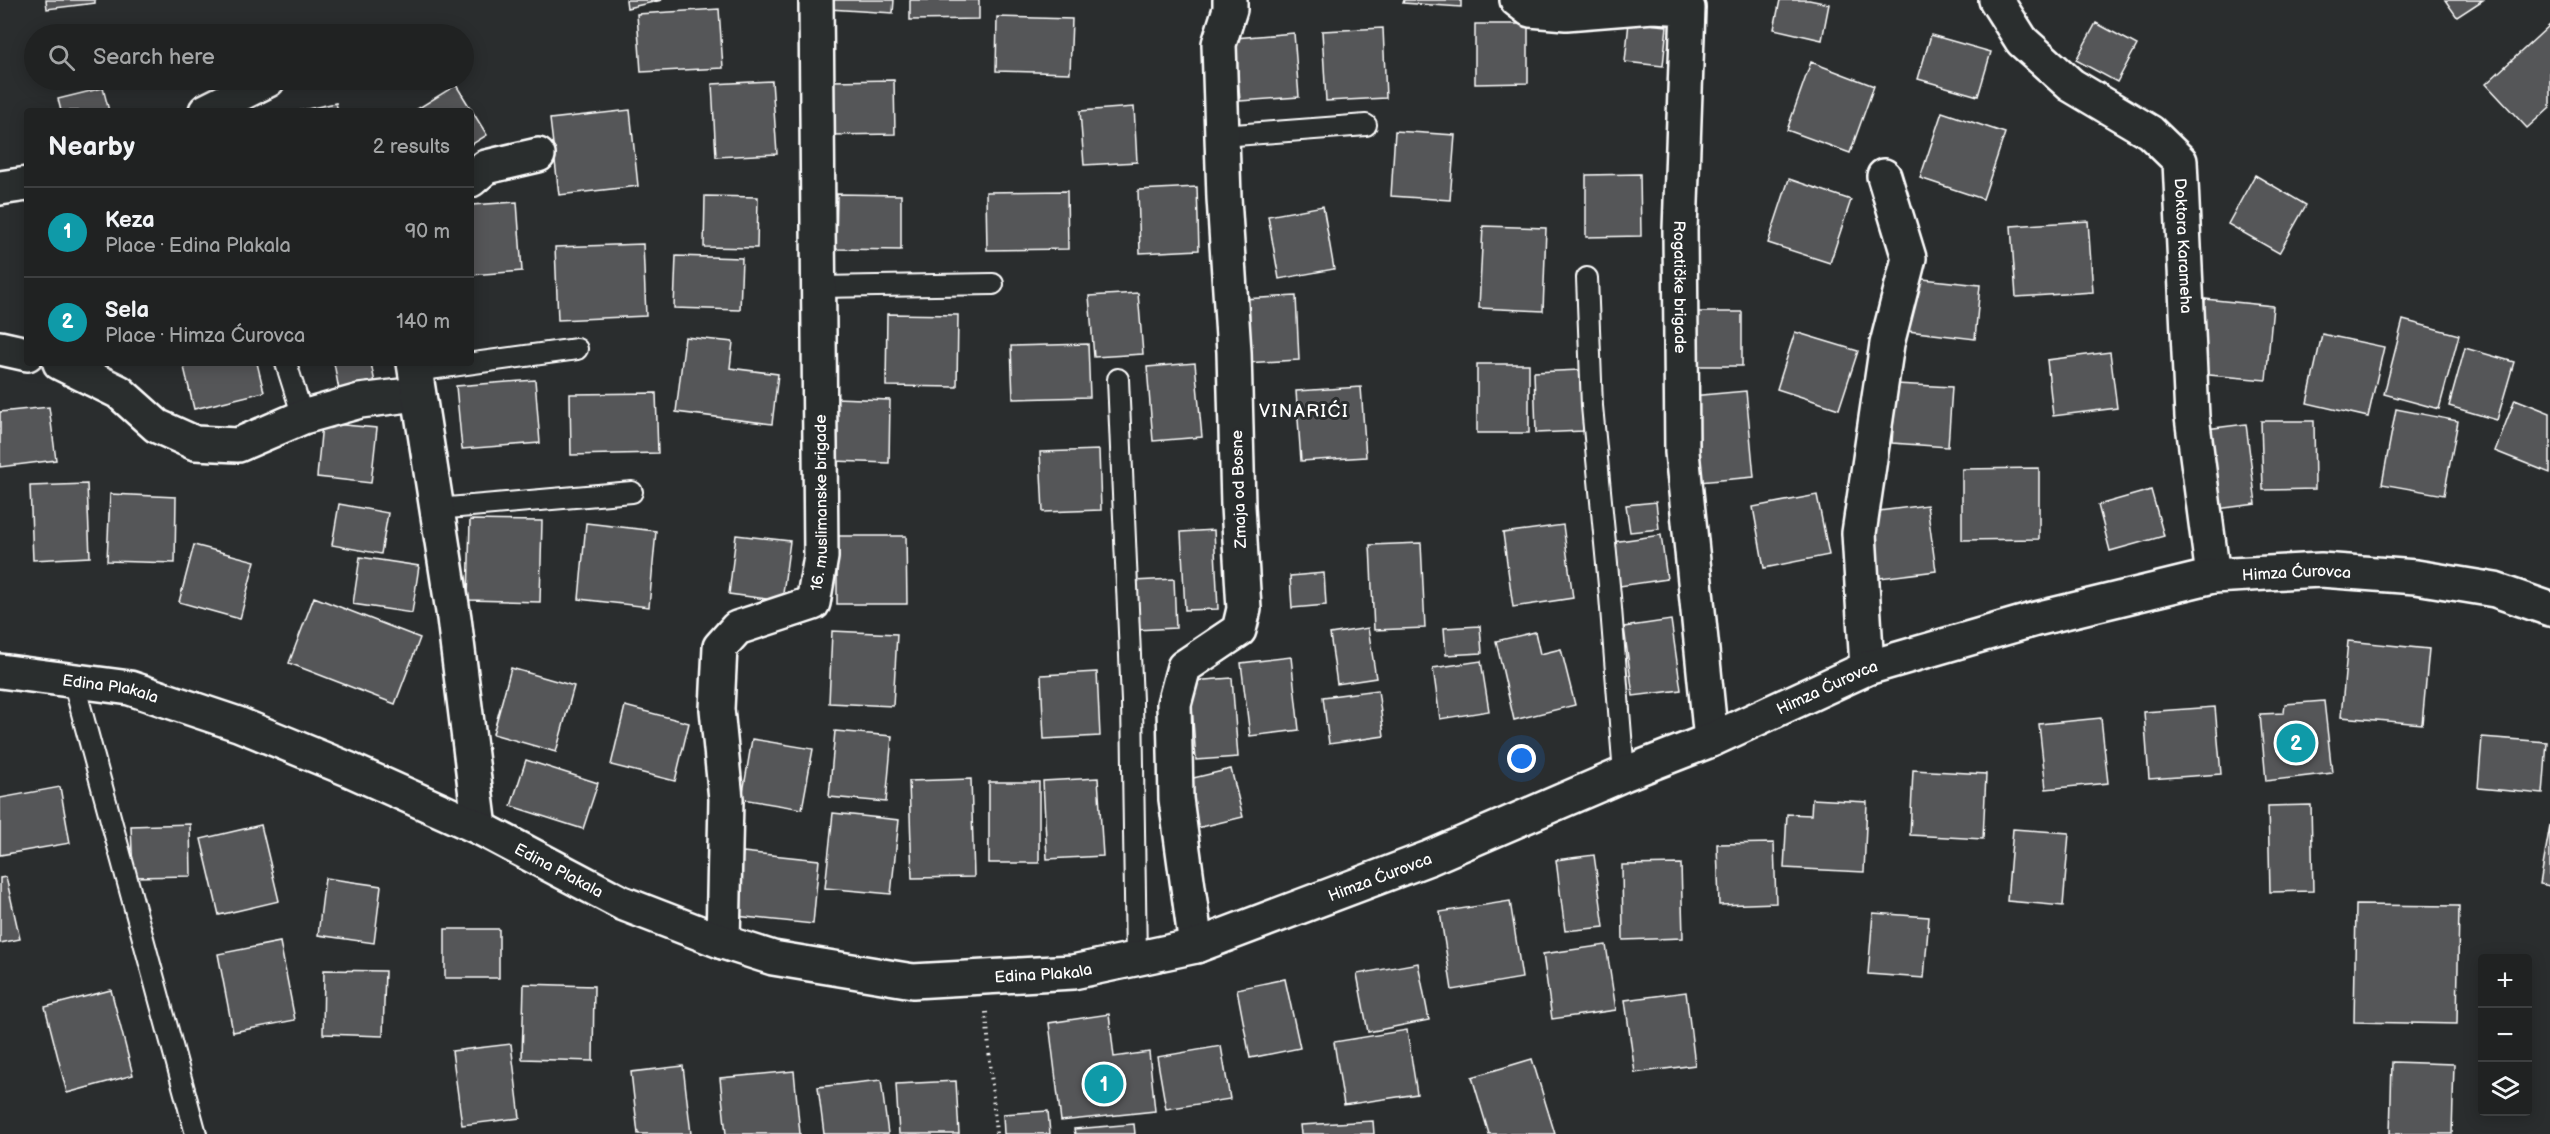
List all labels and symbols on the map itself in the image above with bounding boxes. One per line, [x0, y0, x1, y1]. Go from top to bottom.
street label: Doktora Karameha [2170, 178, 2195, 314]
street label: Rogatičke brigade [1669, 220, 1689, 354]
district label: VINARIĆI [1259, 399, 1349, 422]
street label: 16. muslimanske brigade [807, 414, 832, 593]
street label: Zmaja od Bosne [1228, 429, 1251, 549]
street label: Himza Ćurovca [2241, 561, 2352, 585]
street label: Himza Ćurovca [1774, 657, 1880, 719]
street label: Edina Plakala [61, 671, 161, 708]
pin: 2 [2276, 720, 2316, 766]
your location [1507, 744, 1536, 773]
street label: Edina Plakala [511, 840, 606, 902]
street label: Himza Ćurovca [1326, 850, 1435, 906]
street label: Edina Plakala [994, 960, 1094, 987]
pin: 1 [1084, 1062, 1124, 1106]

